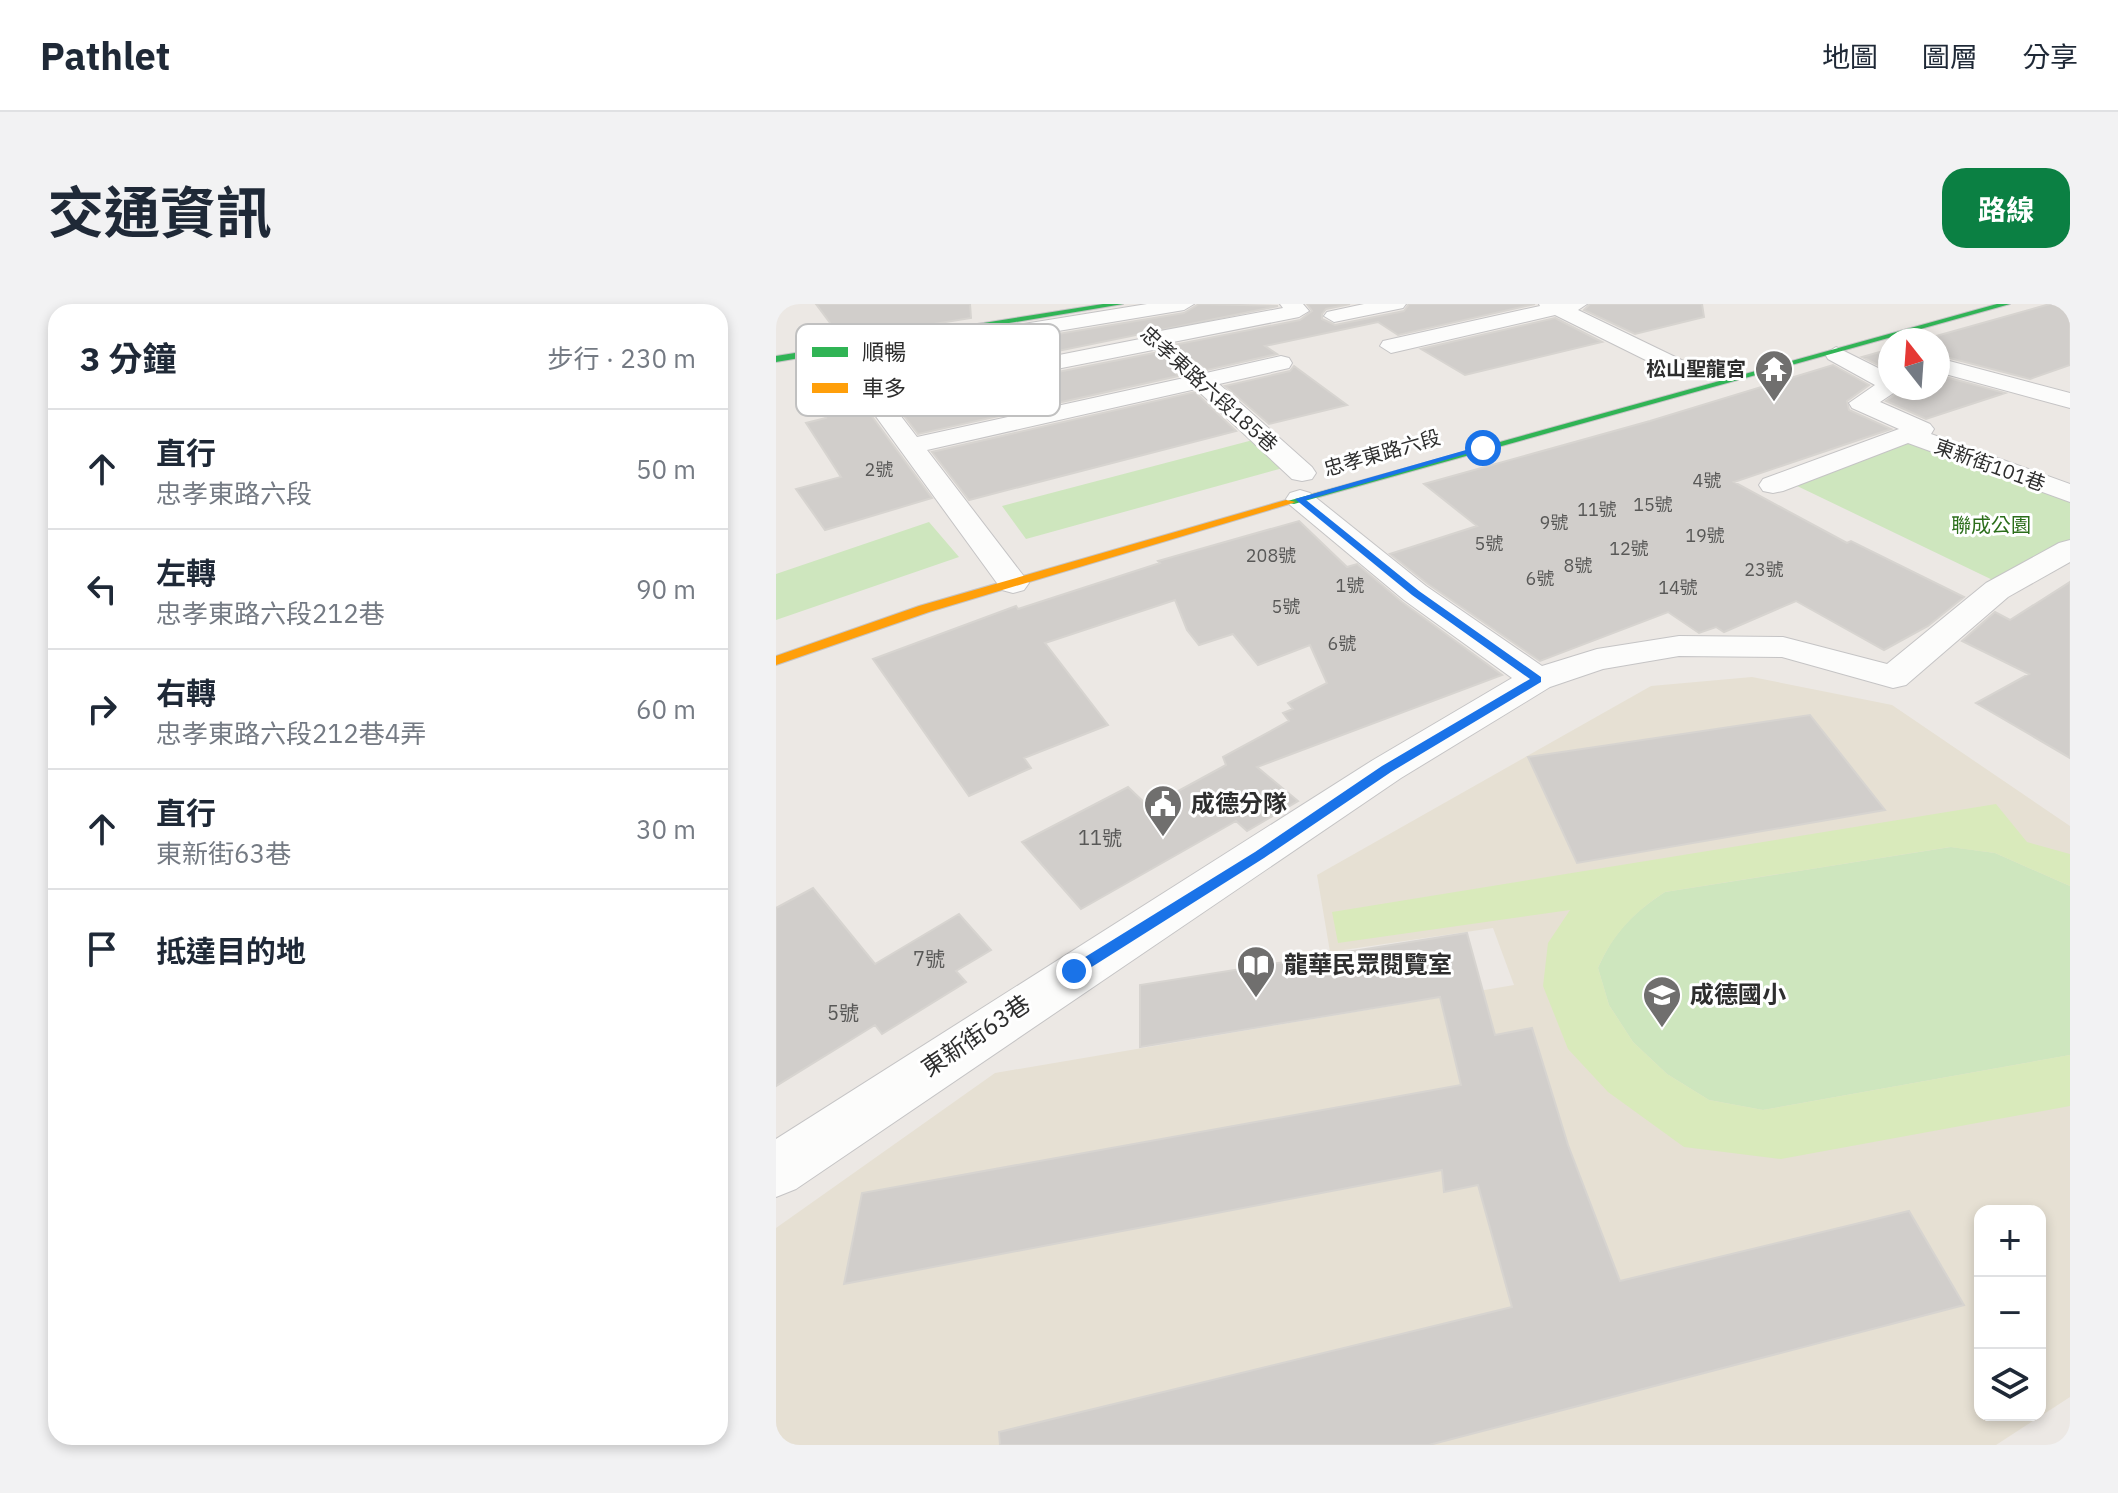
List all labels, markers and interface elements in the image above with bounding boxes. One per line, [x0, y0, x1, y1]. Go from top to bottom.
text: Pathlet [40, 31, 170, 80]
text: 地圖 [1822, 38, 1878, 75]
text: 圖層 [1922, 38, 1978, 75]
text: 分享 [2022, 38, 2078, 75]
button: 路線 [1942, 168, 2070, 248]
text: 交通資訊 [48, 176, 272, 248]
street label: 忠孝東路六段185巷 [1135, 320, 1284, 458]
legend [796, 324, 1060, 416]
north arrow [1878, 328, 1950, 400]
text: 3 分鐘 [80, 336, 176, 380]
text: 順暢 [862, 337, 906, 366]
text: 步行 · 230 m [548, 341, 696, 375]
temple icon: 松山聖龍宮 [1753, 348, 1795, 403]
place label: 松山聖龍宮 [1646, 355, 1746, 382]
text: 車多 [862, 373, 906, 402]
street label: 忠孝東路六段 [1320, 423, 1443, 482]
route start [1465, 430, 1501, 466]
street label: 東新街101巷 [1931, 432, 2049, 497]
text: 直行 [156, 433, 216, 472]
icon: ahead [80, 447, 124, 491]
text: 50 m [636, 452, 696, 486]
house number: 2號 [865, 458, 893, 481]
house number: 4號 [1693, 469, 1721, 492]
text: 忠孝東路六段 [156, 476, 312, 510]
house number: 15號 [1633, 493, 1673, 516]
house number: 11號 [1577, 498, 1617, 521]
house number: 9號 [1540, 511, 1568, 534]
park label: 聯成公園 [1951, 511, 2031, 538]
house number: 19號 [1685, 524, 1725, 547]
house number: 5號 [1475, 532, 1503, 555]
house number: 12號 [1609, 537, 1649, 560]
house number: 208號 [1246, 544, 1296, 567]
text: 左轉 [156, 553, 216, 592]
house number: 8號 [1564, 554, 1592, 577]
house number: 23號 [1744, 558, 1784, 581]
icon: left [80, 567, 124, 611]
house number: 6號 [1526, 567, 1554, 590]
text: 90 m [636, 572, 696, 606]
house number: 1號 [1336, 574, 1364, 597]
house number: 14號 [1658, 576, 1698, 599]
house number: 5號 [1272, 595, 1300, 618]
text: 忠孝東路六段212巷 [156, 596, 385, 630]
house number: 6號 [1328, 632, 1356, 655]
text: 右轉 [156, 673, 216, 712]
icon: right [80, 687, 124, 731]
text: 60 m [636, 692, 696, 726]
text: 忠孝東路六段212巷4弄 [156, 716, 426, 750]
public building icon: 成德分隊 [1142, 783, 1184, 838]
place label: 成德分隊 [1191, 787, 1287, 819]
text: 直行 [156, 793, 216, 832]
icon: ahead [80, 807, 124, 851]
text: 30 m [636, 812, 696, 846]
house number: 11號 [1078, 824, 1122, 851]
text: 東新街63巷 [156, 836, 291, 870]
icon: arrive [80, 927, 124, 971]
text: 抵達目的地 [156, 931, 306, 970]
library icon: 龍華民眾閱覽室 [1235, 944, 1277, 999]
house number: 7號 [913, 945, 945, 972]
place label: 龍華民眾閱覽室 [1284, 948, 1452, 980]
route end [1056, 953, 1092, 989]
school or university icon: 成德國小 [1641, 974, 1683, 1029]
place label: 成德國小 [1690, 978, 1786, 1010]
street label: 東新街63巷 [915, 987, 1036, 1083]
house number: 5號 [827, 999, 859, 1026]
map controls [1974, 1205, 2046, 1421]
button: + [1974, 1205, 2046, 1277]
button: − [1974, 1277, 2046, 1349]
button: layers [1974, 1349, 2046, 1421]

